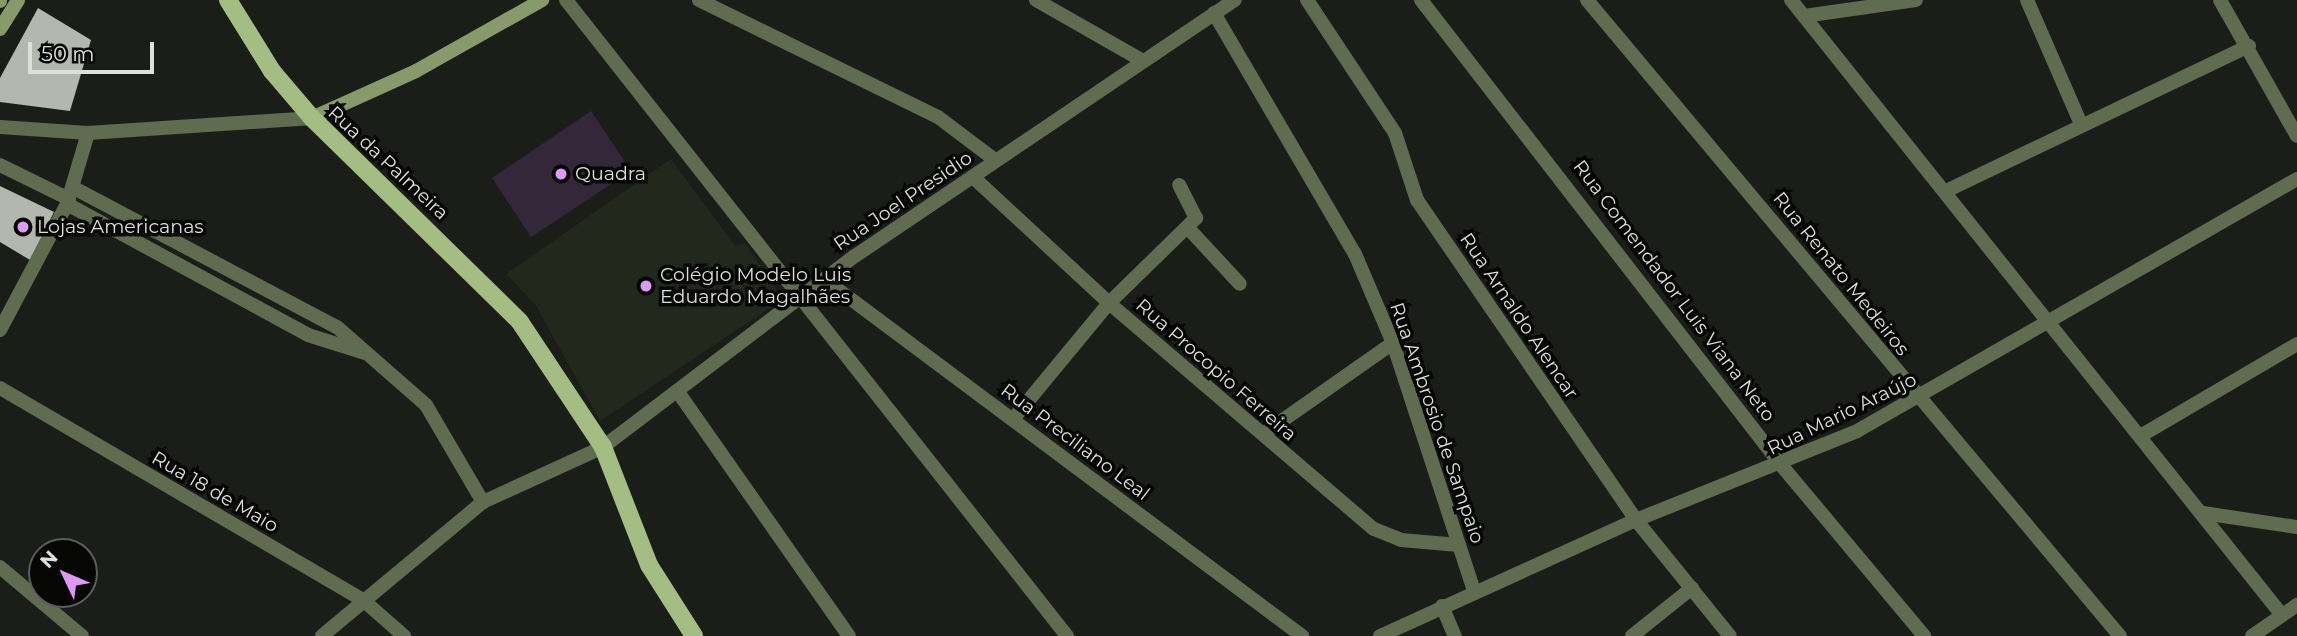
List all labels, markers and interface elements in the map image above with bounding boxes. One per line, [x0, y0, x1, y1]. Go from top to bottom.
scale bar [32, 28, 158, 72]
text: 50 m [41, 41, 95, 66]
street label: Rua da Palmeira [323, 101, 453, 225]
street label: Rua Joel Presidio [829, 146, 977, 256]
street label: Rua Comendador Luis Viana Neto [1568, 156, 1780, 426]
place label: Quadra [575, 163, 646, 185]
marker: Quadra [553, 166, 569, 182]
street label: Rua Renato Medeiros [1768, 188, 1914, 360]
place label: Lojas Americanas [37, 216, 204, 238]
marker: Lojas Americanas [15, 219, 31, 235]
street label: Rua Arnaldo Alencar [1455, 229, 1583, 403]
place label: Colégio Modelo Luis Eduardo Magalhães [660, 264, 851, 308]
marker: Colégio Modelo Luis Eduardo Magalhães [638, 278, 654, 294]
street label: Rua Procopio Ferreira [1131, 294, 1301, 446]
street label: Rua Ambrosio de Sampaio [1385, 300, 1489, 546]
street label: Rua Mario Araújo [1764, 368, 1920, 460]
street label: Rua Preciliano Leal [996, 379, 1154, 505]
street label: Rua 18 de Maio [148, 447, 282, 537]
north arrow [28, 538, 98, 608]
text: N [35, 546, 63, 573]

